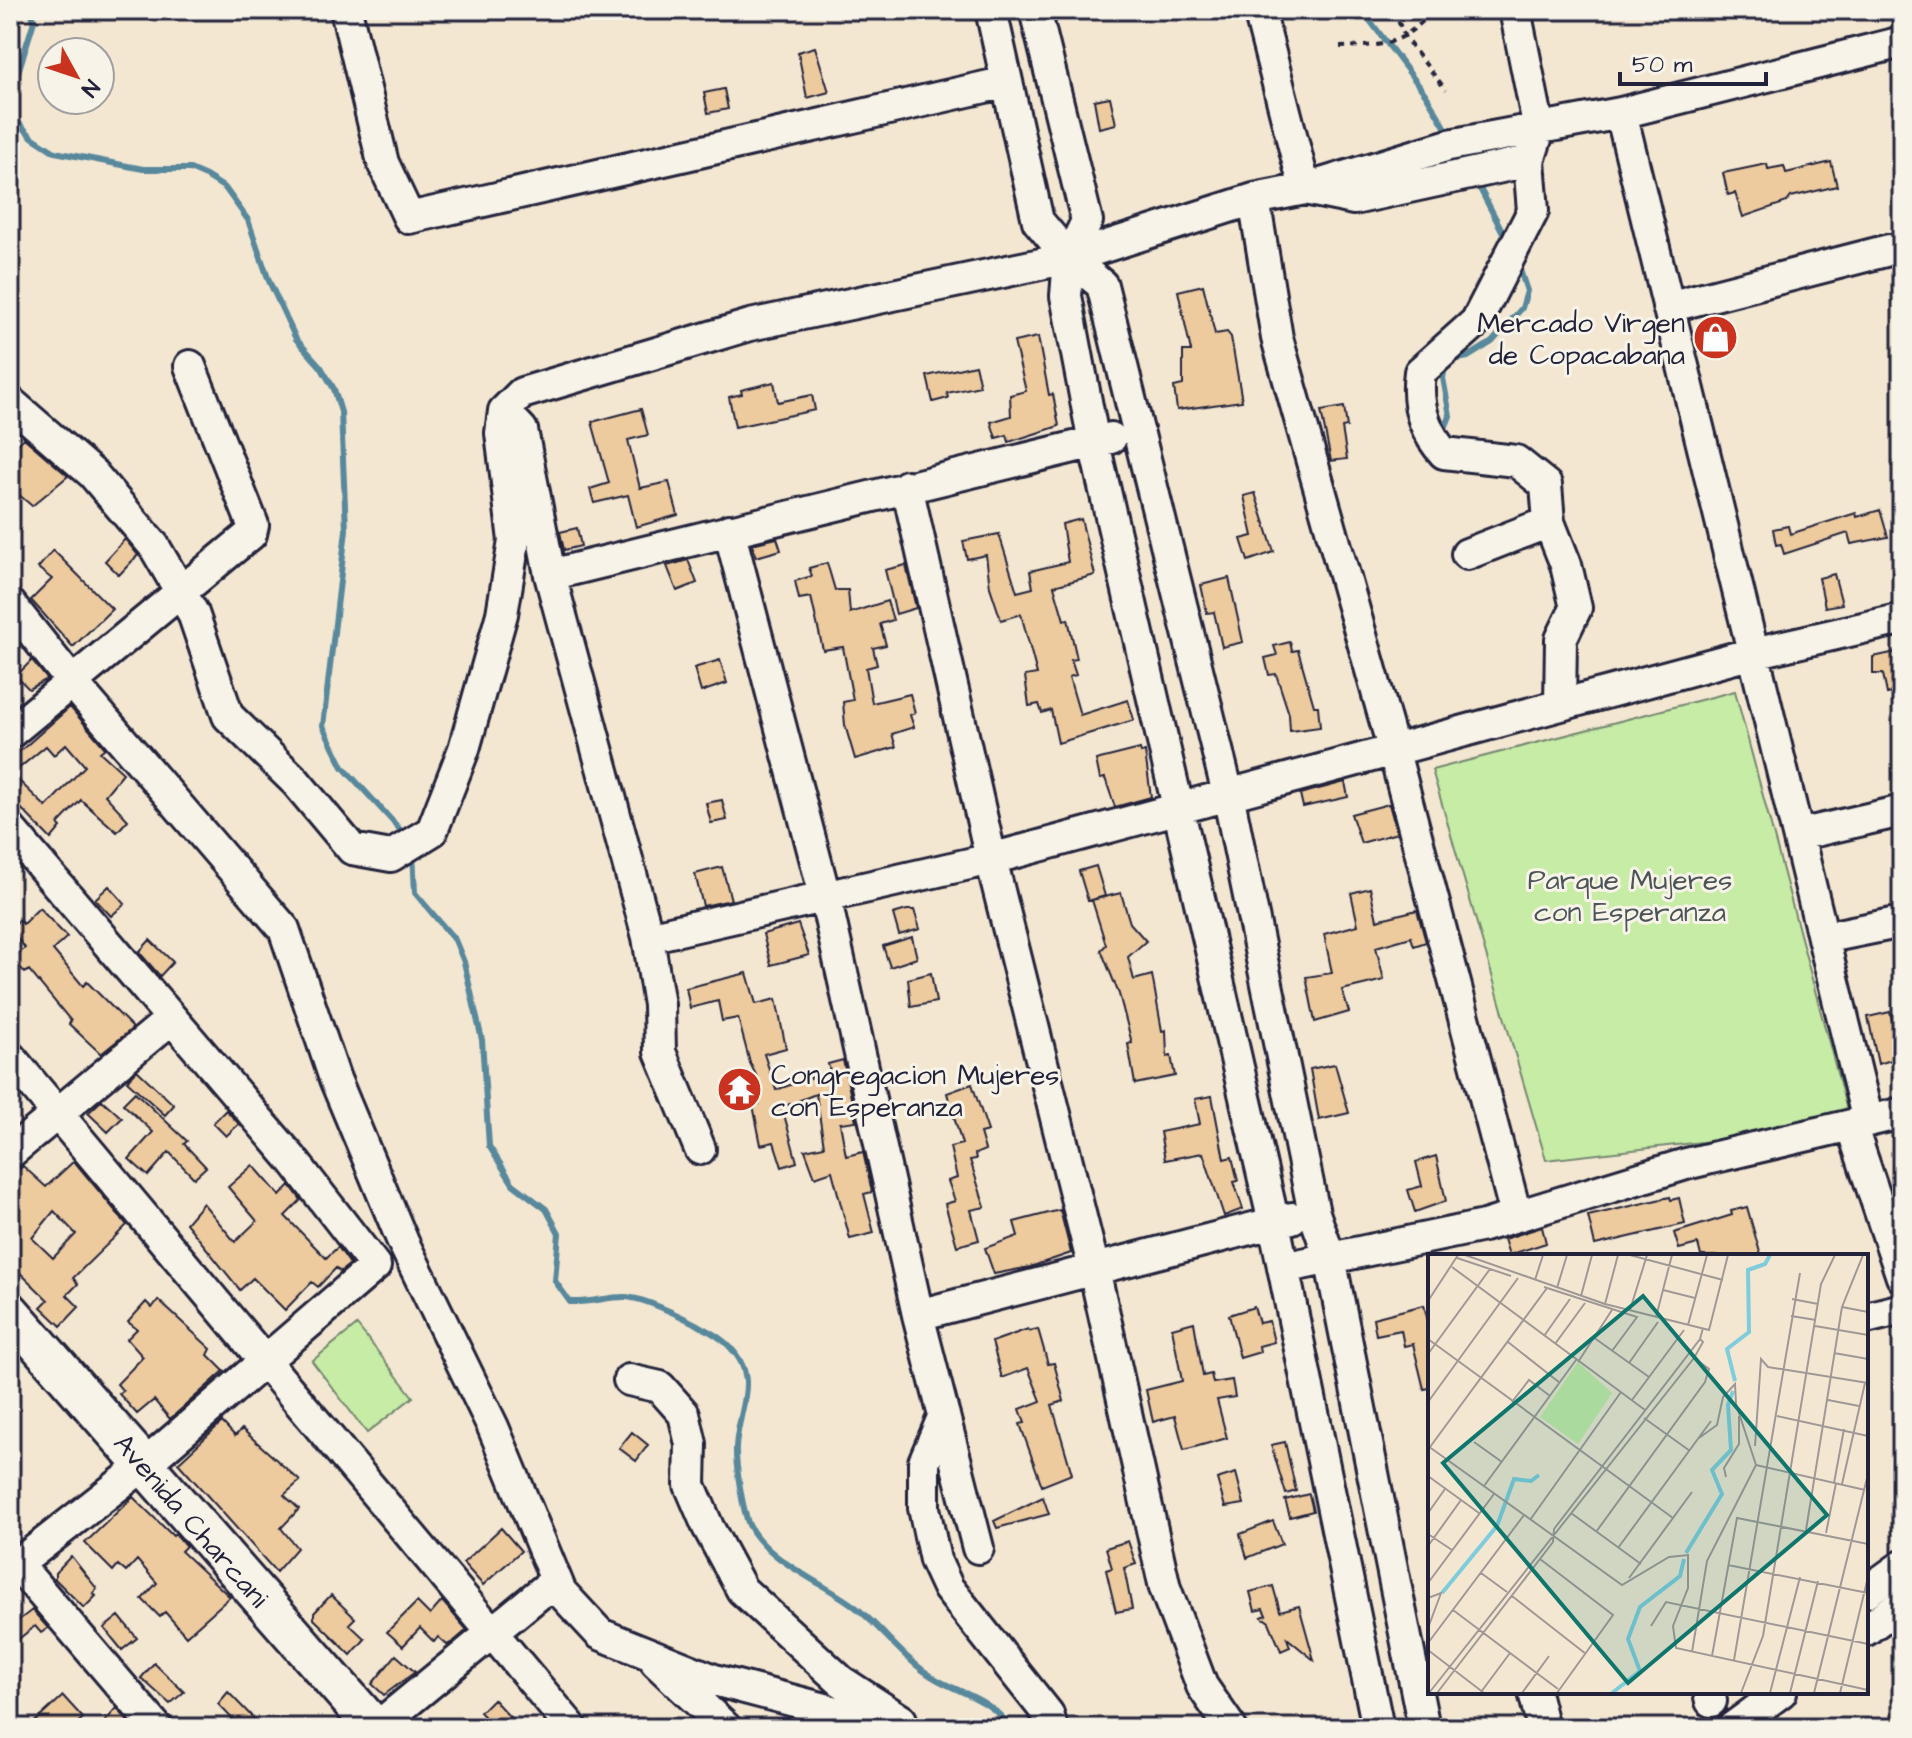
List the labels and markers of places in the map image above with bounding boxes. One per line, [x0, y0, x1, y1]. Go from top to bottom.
place label: Mercado Virgen de Copacabana [1477, 304, 1685, 375]
shop icon: Mercado Virgen de Copacabana [1692, 314, 1740, 362]
place label: Congregacion Mujeres con Esperanza [771, 1056, 1059, 1127]
temple icon: Congregacion Mujeres con Esperanza [716, 1066, 764, 1114]

